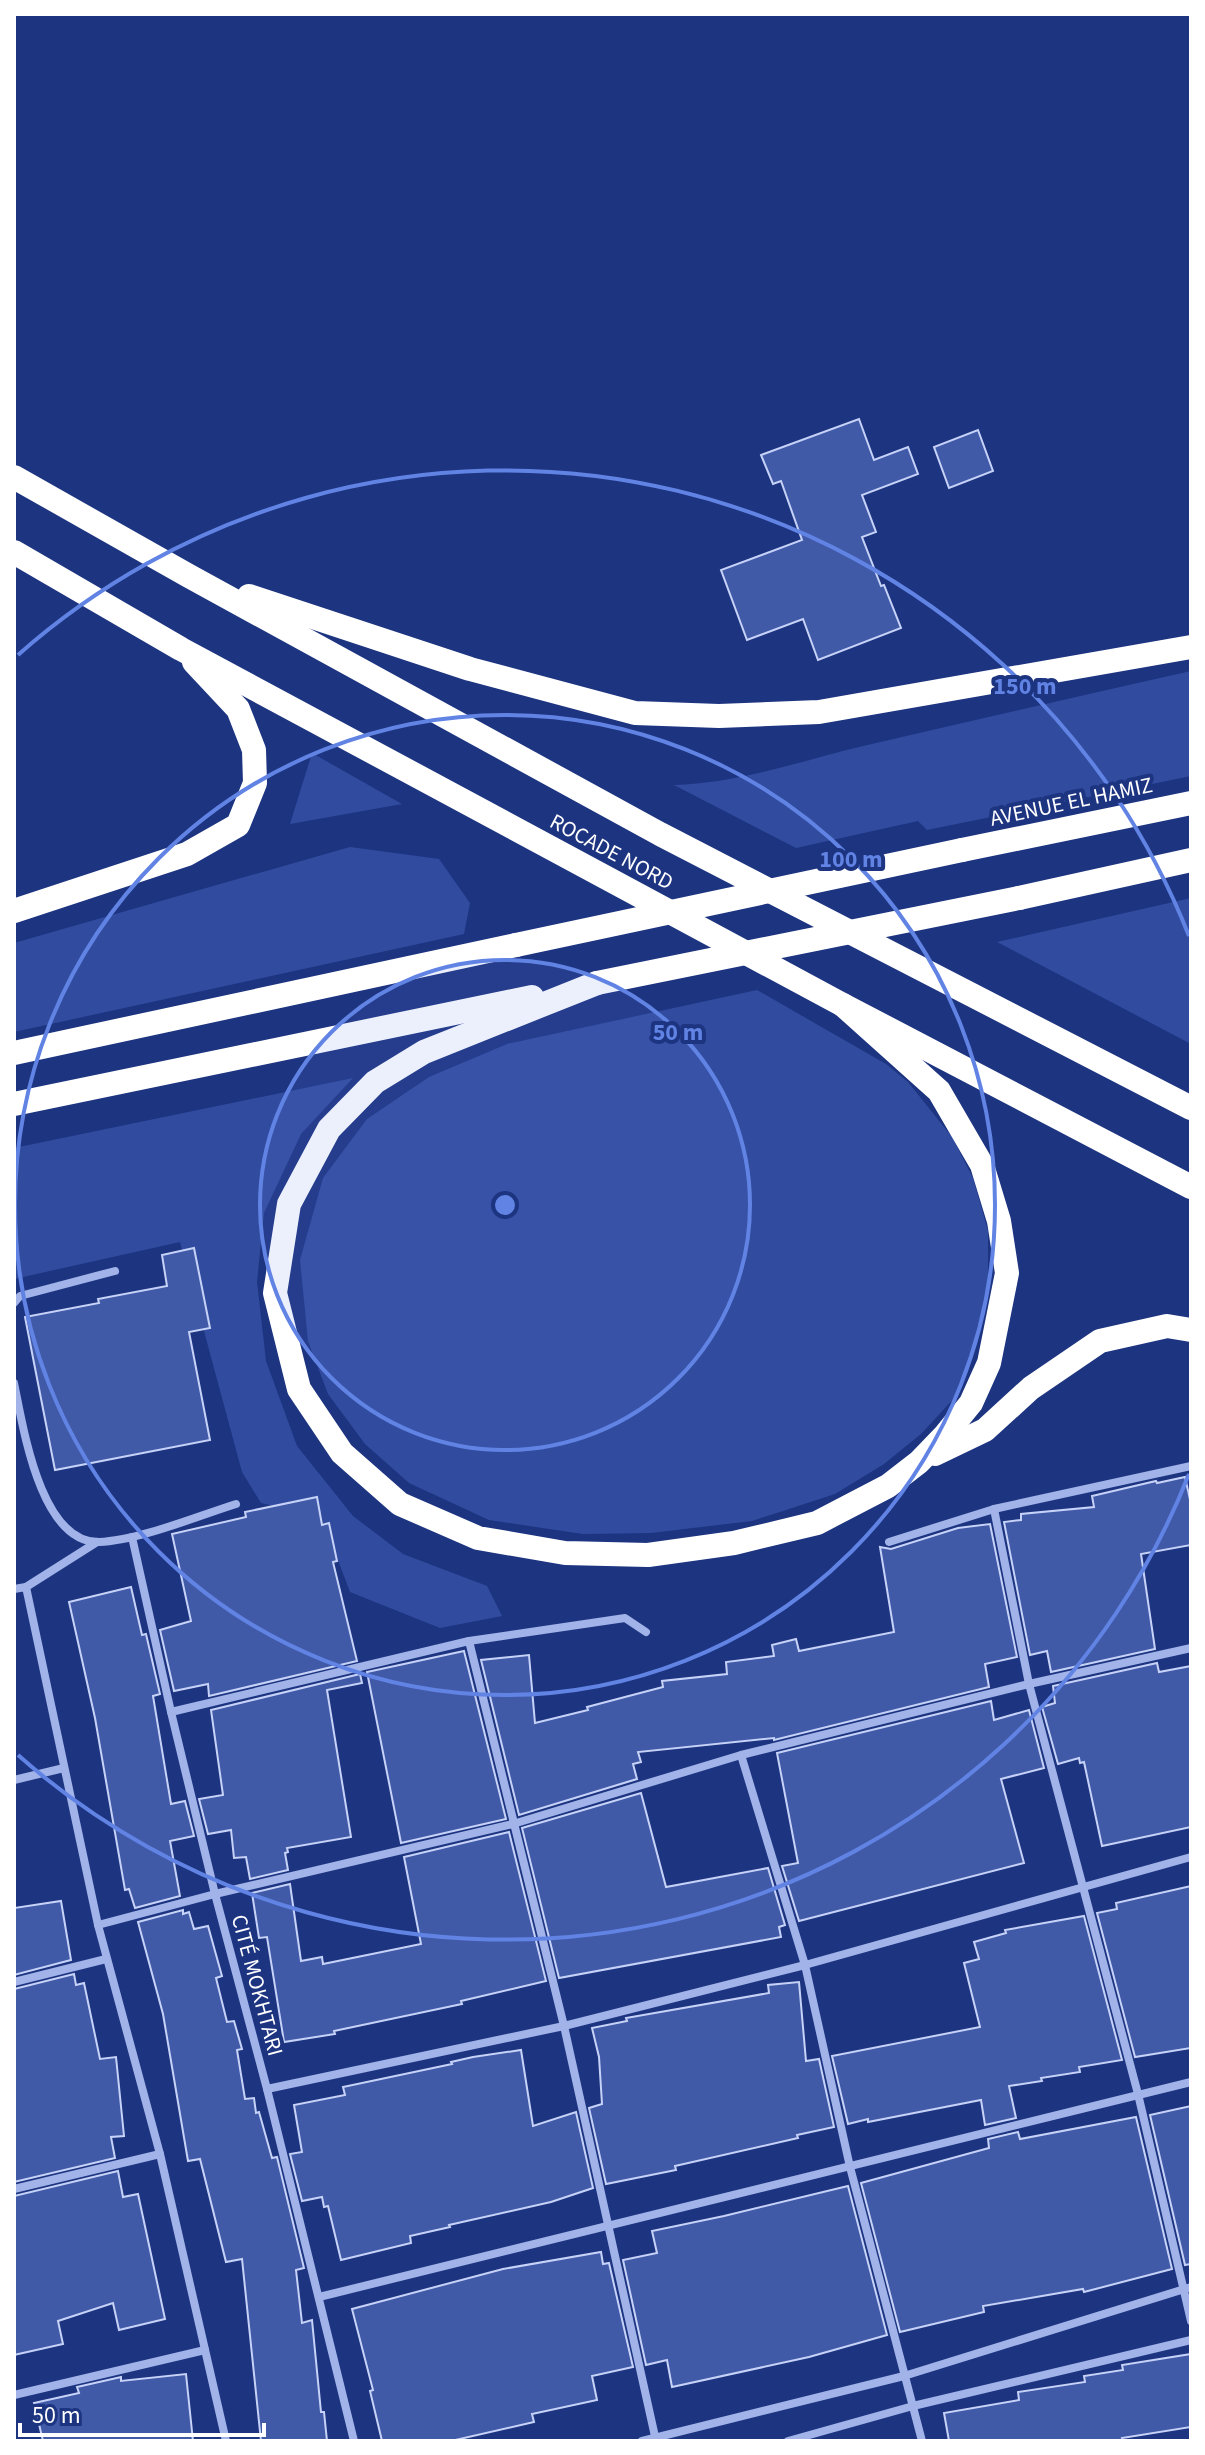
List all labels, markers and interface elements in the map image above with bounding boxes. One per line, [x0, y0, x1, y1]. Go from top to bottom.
text: 150 m [993, 669, 1057, 704]
street label: AVENUE EL HAMIZ [987, 769, 1156, 835]
street label: ROCADE NORD [544, 806, 679, 898]
text: 100 m [819, 842, 883, 877]
text: 50 m [653, 1015, 703, 1050]
centre of rings [491, 1191, 519, 1219]
street label: CITÉ MOKHTARI [223, 1911, 291, 2059]
scale bar [20, 2387, 264, 2437]
text: 50 m [32, 2398, 81, 2433]

